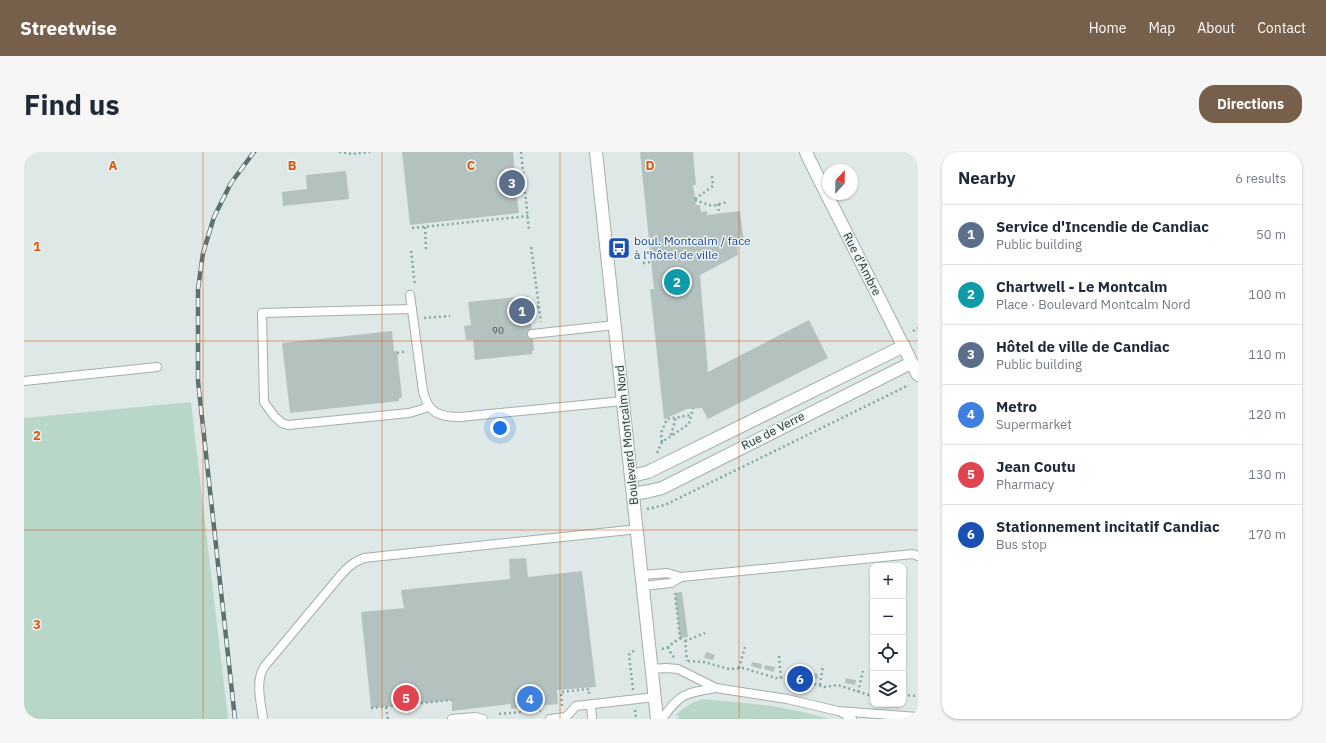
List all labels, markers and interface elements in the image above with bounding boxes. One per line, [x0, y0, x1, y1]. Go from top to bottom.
text: Streetwise [20, 16, 117, 40]
text: Home [1089, 19, 1126, 37]
text: Map [1148, 19, 1175, 37]
text: About [1197, 19, 1235, 37]
text: Contact [1257, 19, 1306, 37]
button: Directions [1199, 85, 1302, 123]
text: Find us [24, 86, 120, 123]
text: A [109, 157, 118, 174]
text: B [288, 157, 297, 174]
text: C [467, 157, 476, 174]
text: D [645, 157, 655, 174]
north arrow [822, 164, 858, 200]
text: Nearby [958, 167, 1016, 189]
pin: 3 [499, 168, 525, 198]
text: 6 results [1235, 170, 1286, 187]
text: Service d'Incendie de Candiac [996, 217, 1209, 236]
text: 1 [967, 226, 975, 243]
text: 50 m [1256, 226, 1286, 243]
street label: Rue d'Ambre [840, 230, 885, 298]
place label: boul. Montcalm / face à l'hôtel de ville [634, 233, 751, 262]
bus stop icon: boul. Montcalm / face à l'hôtel de ville [606, 235, 632, 261]
text: Public building [996, 236, 1082, 253]
text: 1 [33, 238, 41, 255]
pin: 2 [664, 267, 690, 297]
text: Chartwell - Le Montcalm [996, 277, 1167, 296]
text: 2 [967, 286, 975, 303]
text: 100 m [1248, 286, 1286, 303]
pin: 1 [509, 296, 535, 326]
text: Place · Boulevard Montcalm Nord [996, 296, 1190, 313]
house number: 90 [492, 324, 504, 337]
text: Hôtel de ville de Candiac [996, 337, 1170, 356]
text: 3 [967, 346, 975, 363]
text: 110 m [1248, 346, 1286, 363]
text: Public building [996, 356, 1082, 373]
street label: Boulevard Montcalm Nord [612, 364, 641, 506]
text: Metro [996, 397, 1037, 416]
text: 4 [967, 406, 975, 423]
text: 120 m [1248, 406, 1286, 423]
street label: Rue de Verre [739, 408, 807, 453]
text: Supermarket [996, 416, 1072, 433]
your location [490, 418, 510, 438]
text: 2 [33, 427, 41, 444]
text: Jean Coutu [996, 457, 1076, 476]
text: 5 [967, 466, 975, 483]
text: 130 m [1248, 466, 1286, 483]
text: Pharmacy [996, 476, 1054, 493]
text: Stationnement incitatif Candiac [996, 517, 1220, 536]
text: 6 [967, 526, 975, 543]
text: 170 m [1248, 526, 1286, 543]
text: Bus stop [996, 536, 1047, 553]
map controls [870, 563, 906, 707]
button: + [870, 563, 906, 599]
button: − [870, 599, 906, 635]
text: 3 [33, 616, 41, 633]
button: locate [870, 635, 906, 671]
pin: 6 [787, 664, 813, 694]
button: layers [870, 671, 906, 707]
pin: 5 [393, 683, 419, 713]
pin: 4 [517, 684, 543, 714]

